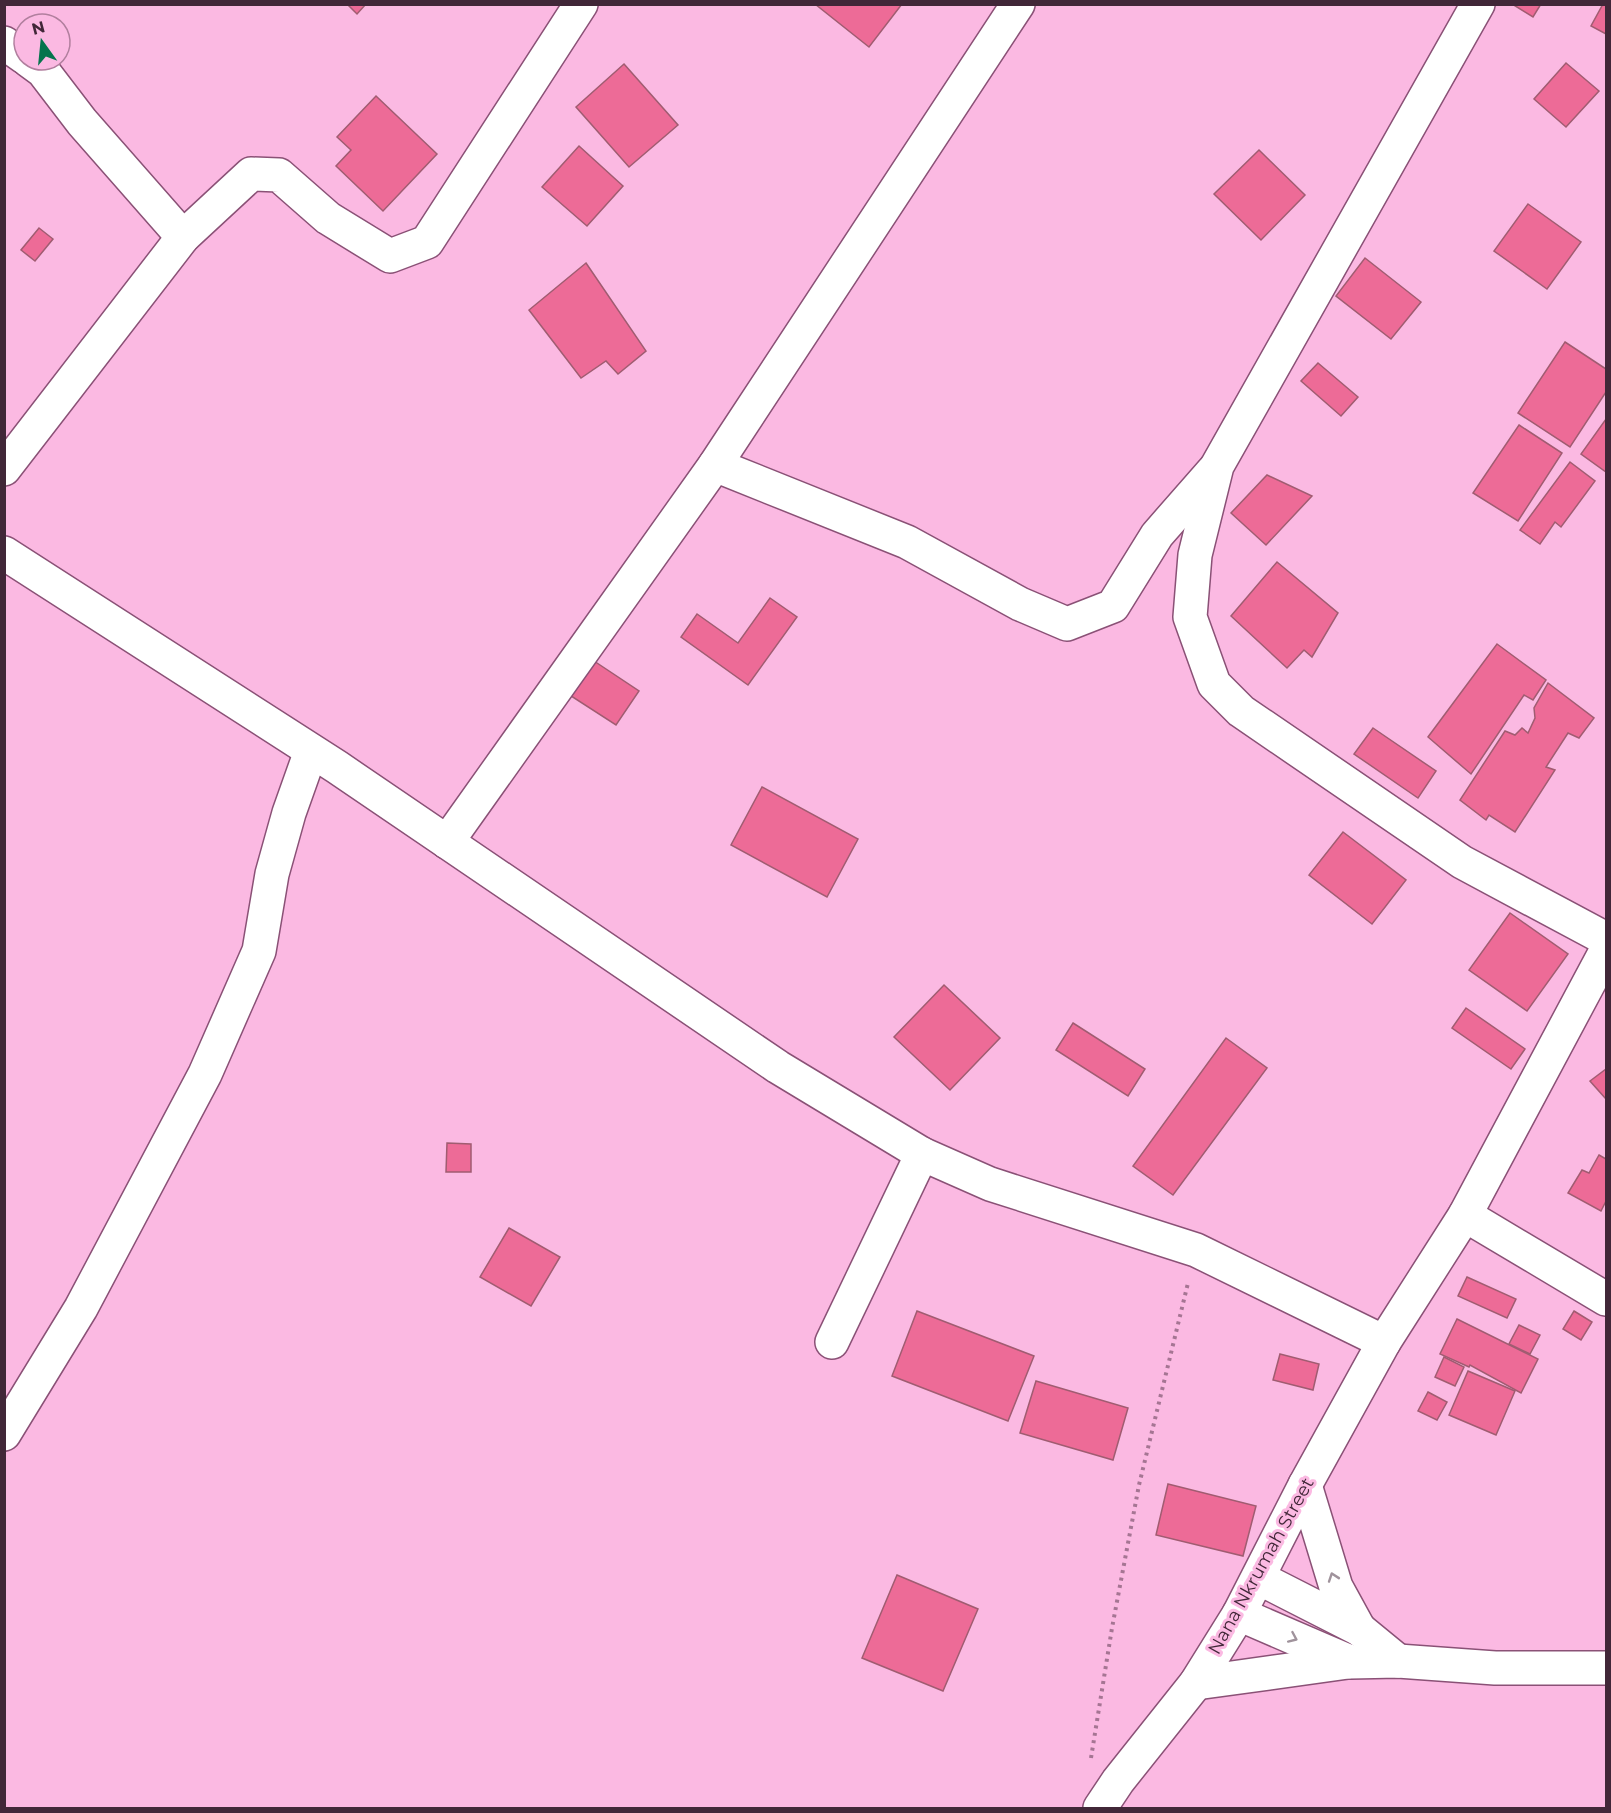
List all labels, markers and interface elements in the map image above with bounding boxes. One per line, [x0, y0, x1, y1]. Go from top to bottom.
north arrow [12, 12, 72, 72]
text: N [30, 17, 47, 39]
street label: Nana Nkrumah Street [1203, 1474, 1319, 1658]
one-way arrow [1328, 1572, 1340, 1583]
one-way arrow [1287, 1630, 1298, 1642]

